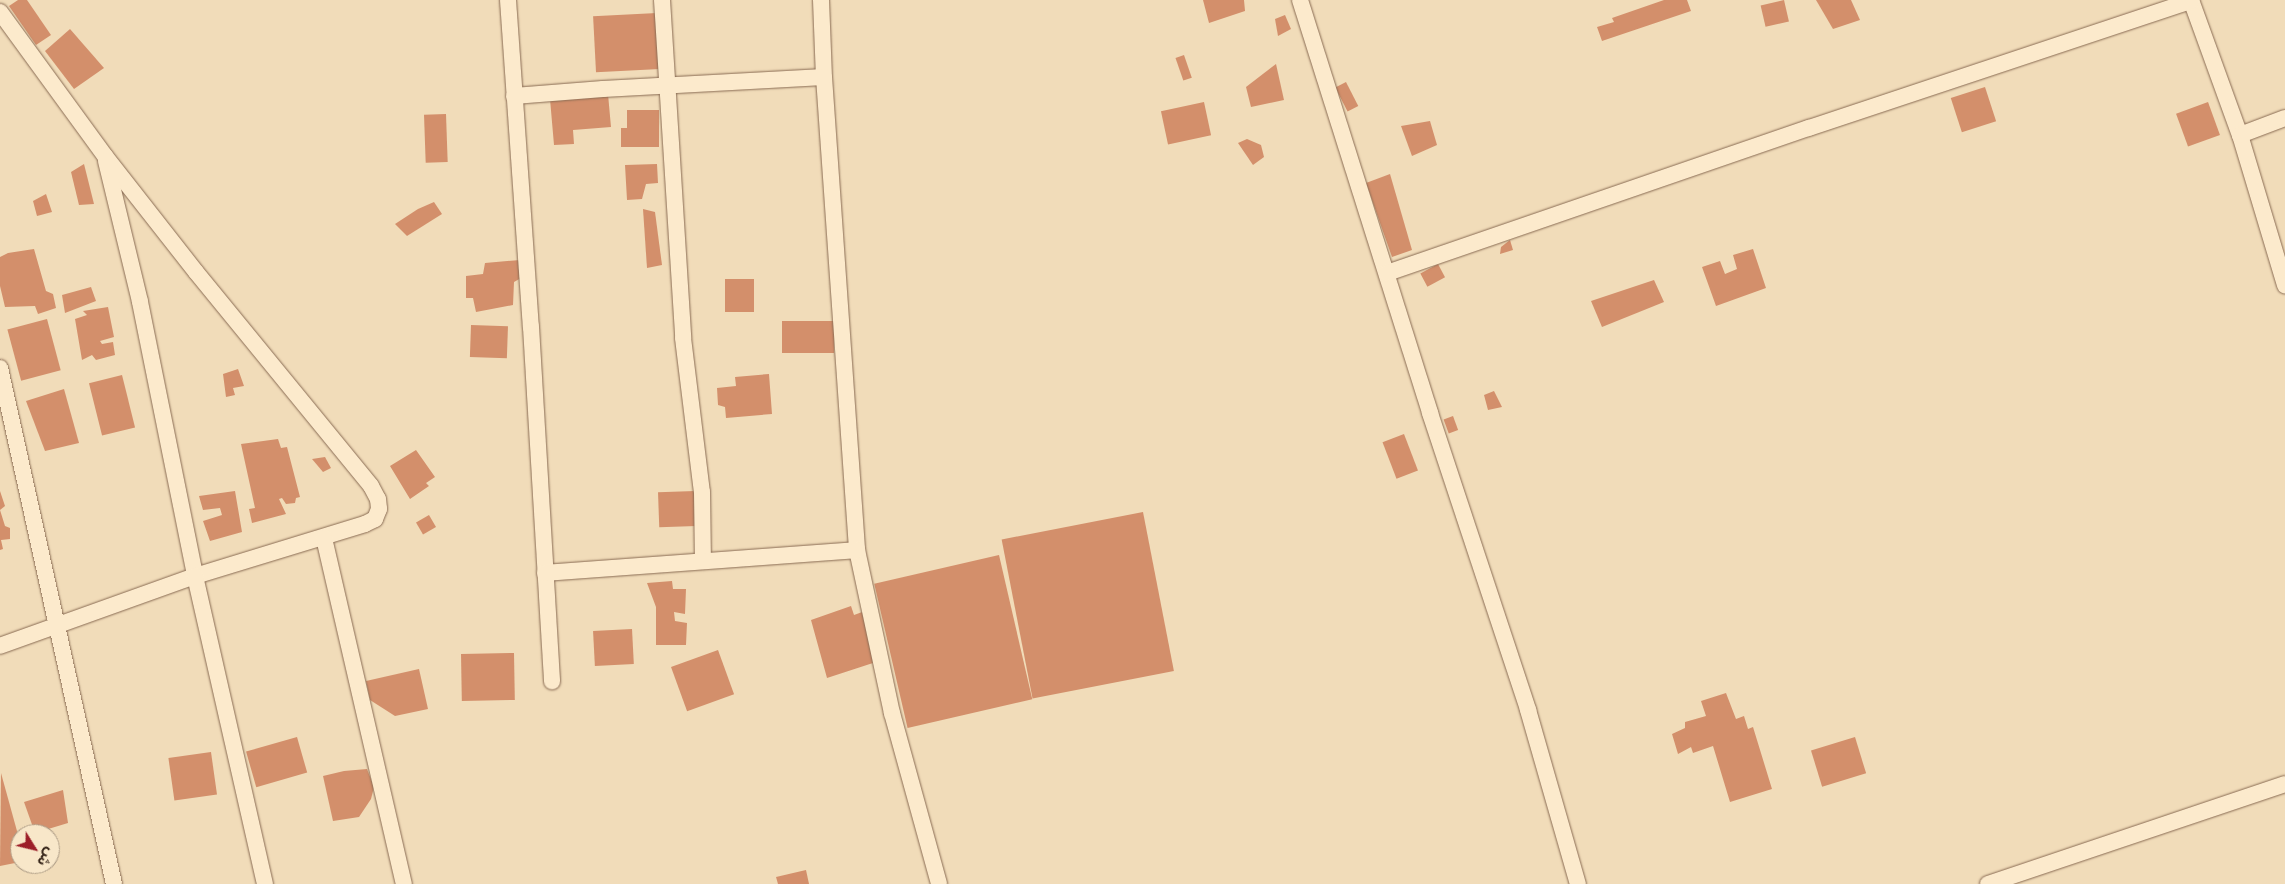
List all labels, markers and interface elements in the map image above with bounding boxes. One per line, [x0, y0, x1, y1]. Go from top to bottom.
north arrow [10, 824, 60, 874]
text: ش [33, 844, 59, 870]

